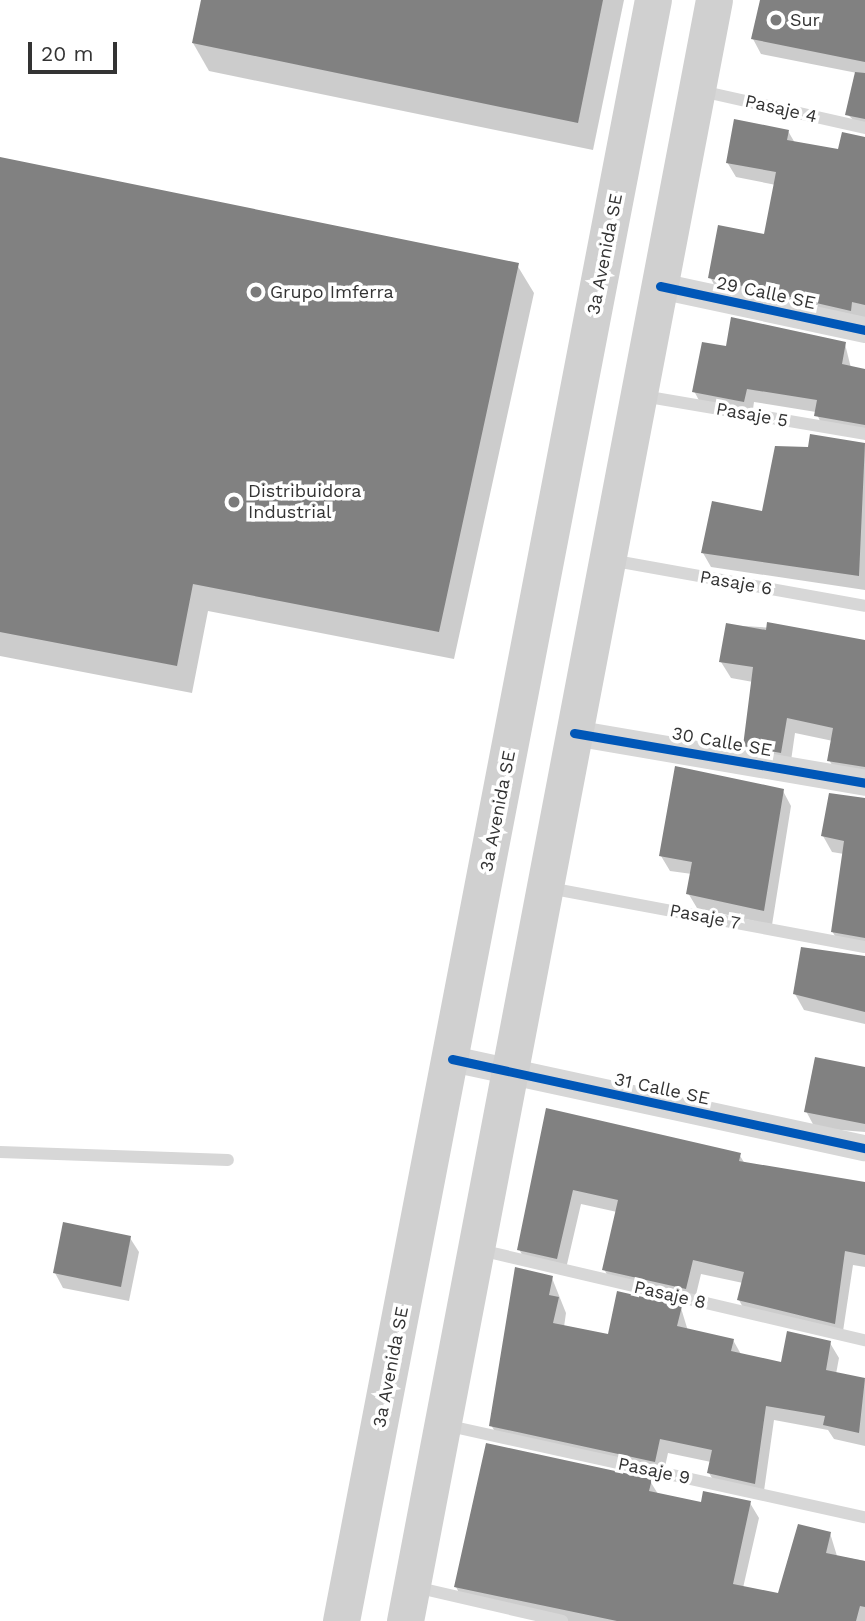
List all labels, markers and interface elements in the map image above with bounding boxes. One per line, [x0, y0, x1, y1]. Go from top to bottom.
place label: Sur [790, 9, 820, 31]
marker: Sur [768, 12, 784, 28]
scale bar [32, 28, 121, 72]
text: 20 m [41, 41, 93, 66]
street label: Pasaje 4 [743, 90, 819, 128]
street label: 3a Avenida SE [583, 191, 627, 317]
street label: 29 Calle SE [714, 272, 818, 314]
place label: Grupo Imferra [270, 281, 394, 303]
marker: Grupo Imferra [248, 284, 264, 300]
street label: Pasaje 5 [714, 398, 790, 432]
place label: Distribuidora Industrial [248, 481, 361, 524]
marker: Distribuidora Industrial [226, 494, 242, 510]
street label: Pasaje 6 [698, 566, 774, 600]
street label: 30 Calle SE [670, 723, 774, 761]
street label: 3a Avenida SE [476, 748, 520, 874]
street label: Pasaje 7 [667, 900, 743, 934]
street label: 31 Calle SE [612, 1068, 712, 1110]
street label: Pasaje 8 [632, 1276, 708, 1314]
street label: 3a Avenida SE [369, 1304, 413, 1430]
street label: Pasaje 9 [616, 1453, 692, 1489]

